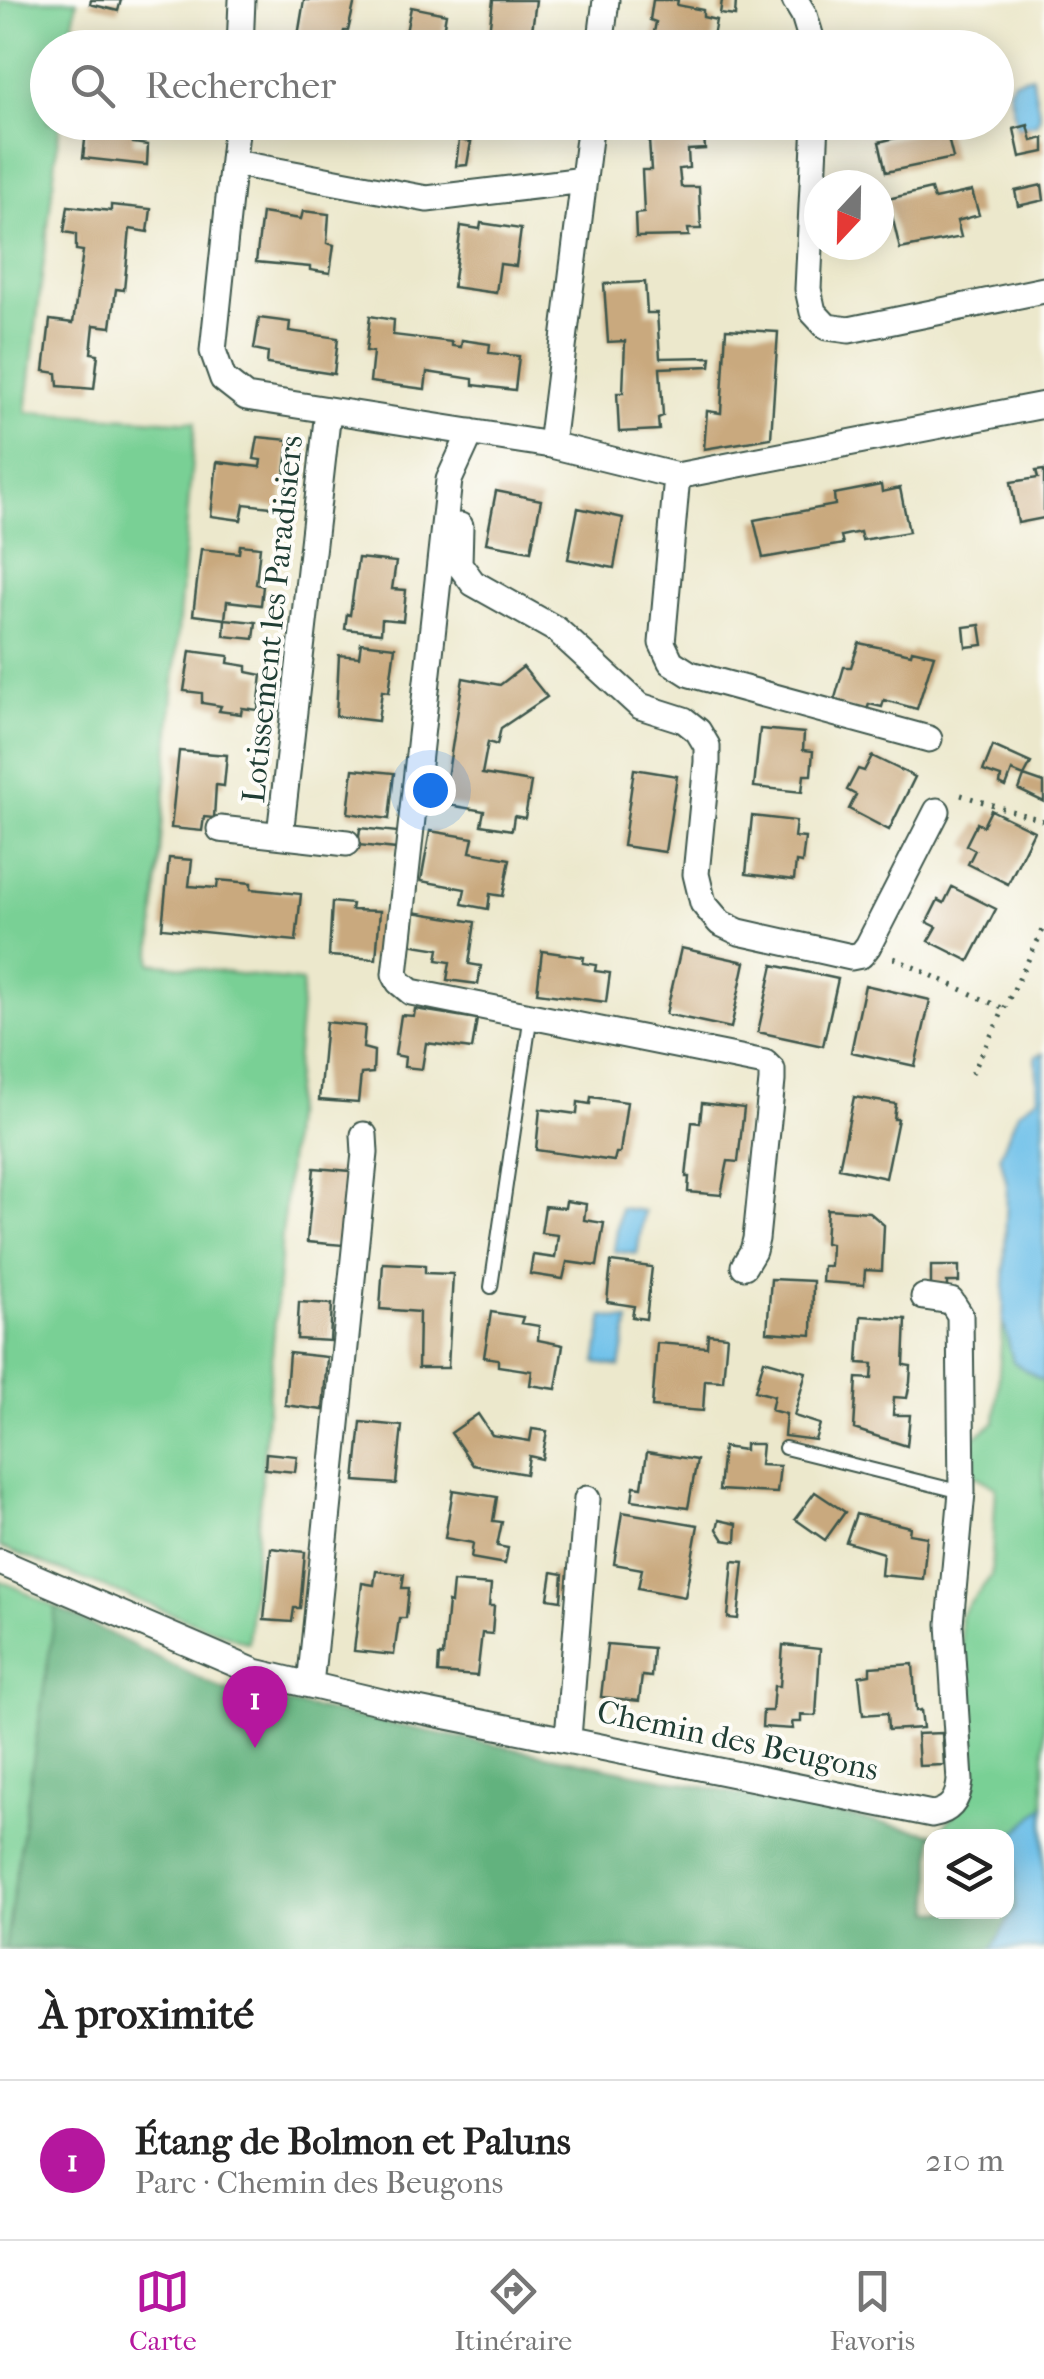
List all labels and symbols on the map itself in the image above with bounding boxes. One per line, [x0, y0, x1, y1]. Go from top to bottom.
north arrow [804, 170, 894, 260]
street label: Lotissement les Paradisiers [235, 434, 310, 805]
your location [405, 765, 456, 816]
pin: 1 [222, 1666, 288, 1748]
street label: Chemin des Beugons [594, 1693, 882, 1788]

